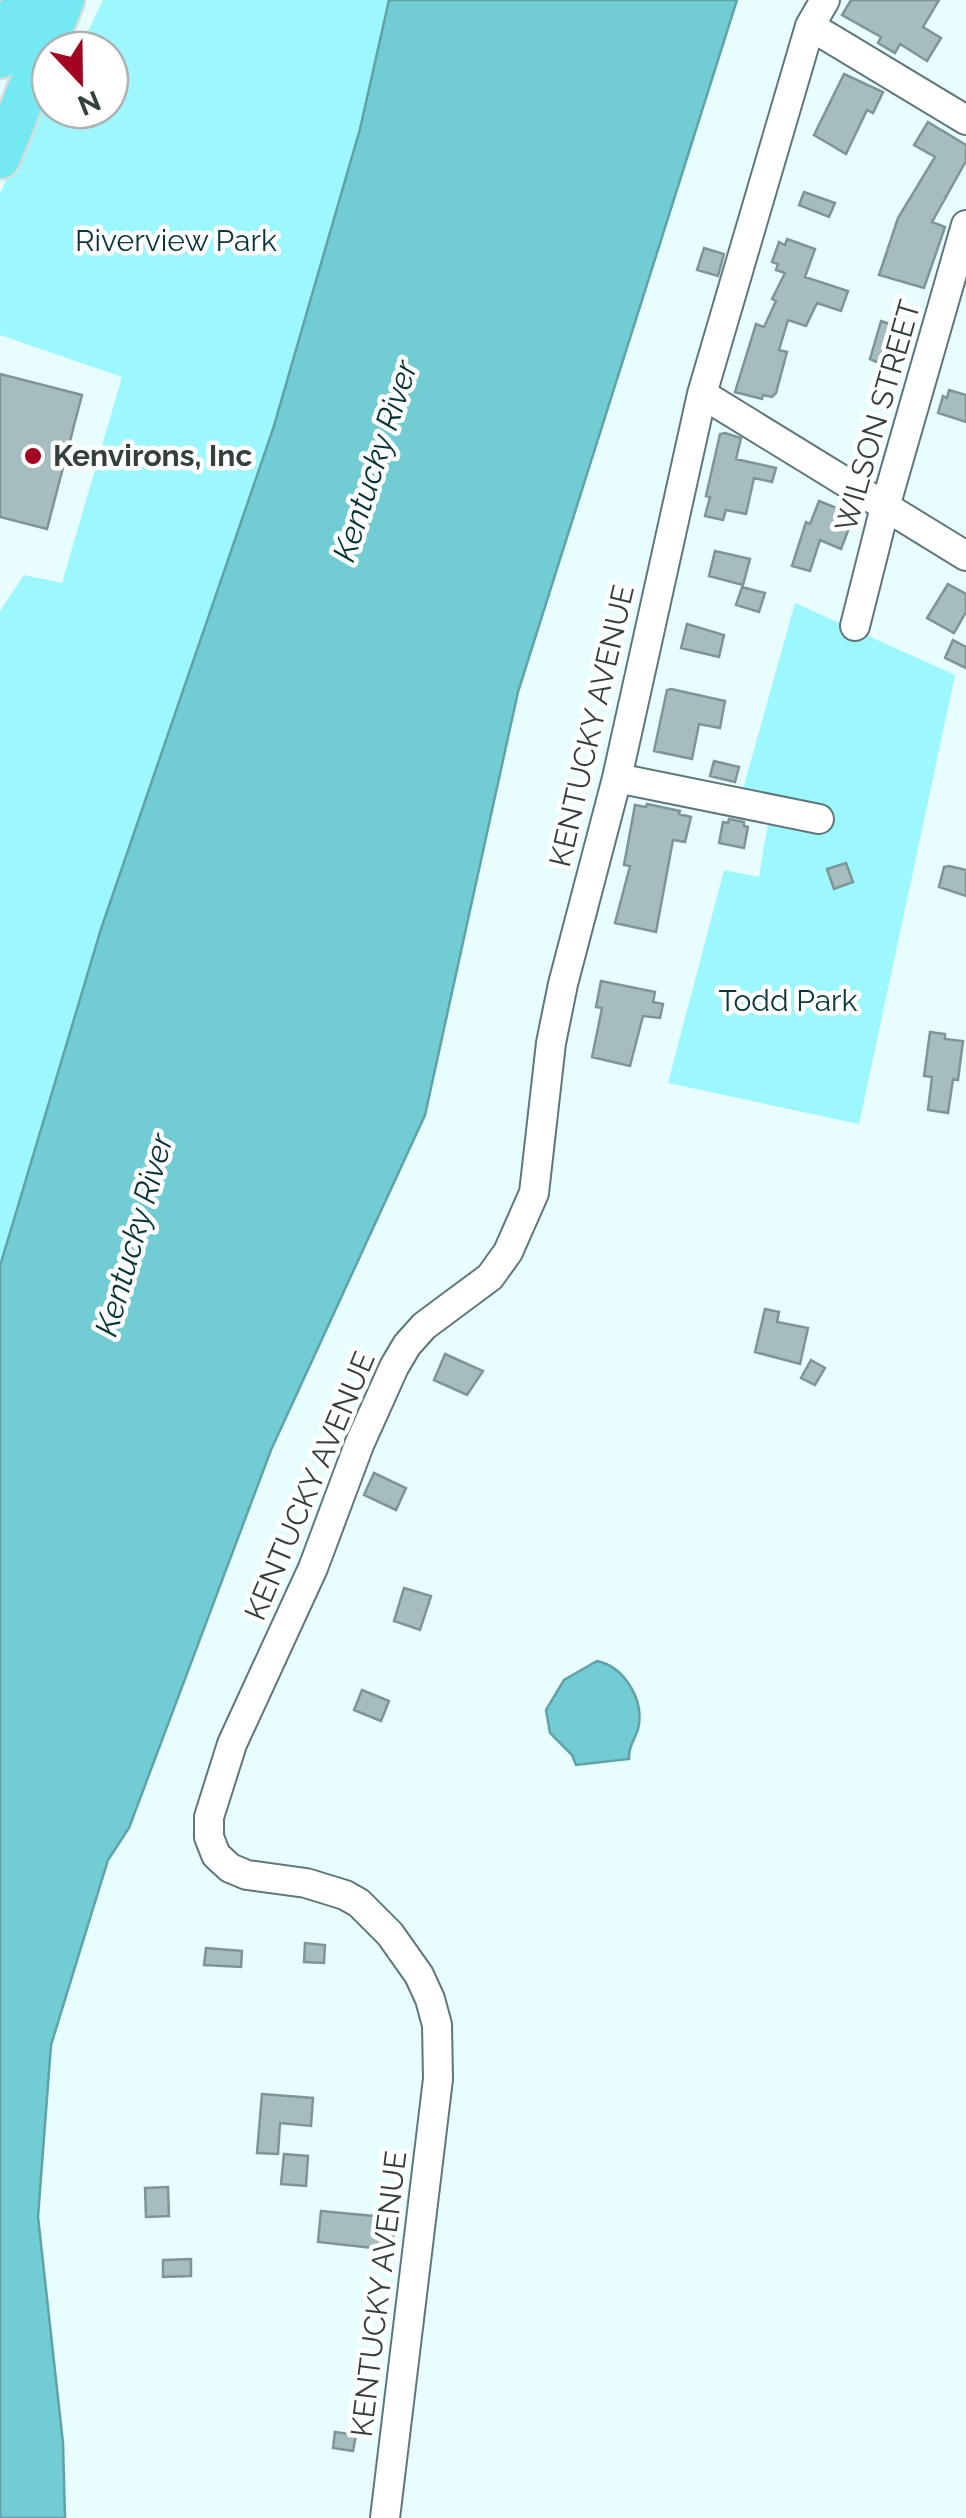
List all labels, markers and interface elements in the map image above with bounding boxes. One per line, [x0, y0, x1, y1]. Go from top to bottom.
north arrow [30, 30, 130, 130]
text: N [73, 83, 105, 122]
park label: Riverview Park [75, 223, 277, 258]
street label: WILSON STREET [828, 296, 927, 535]
water label: Kentucky River [325, 355, 425, 566]
place label: Kenvirons, Inc [53, 438, 252, 473]
marker: Kenvirons, Inc [22, 445, 44, 467]
street label: KENTUCKY AVENUE [542, 582, 641, 870]
park label: Todd Park [718, 983, 858, 1018]
water label: Kentucky River [87, 1128, 180, 1340]
street label: KENTUCKY AVENUE [237, 1346, 382, 1625]
street label: KENTUCKY AVENUE [344, 2149, 413, 2439]

